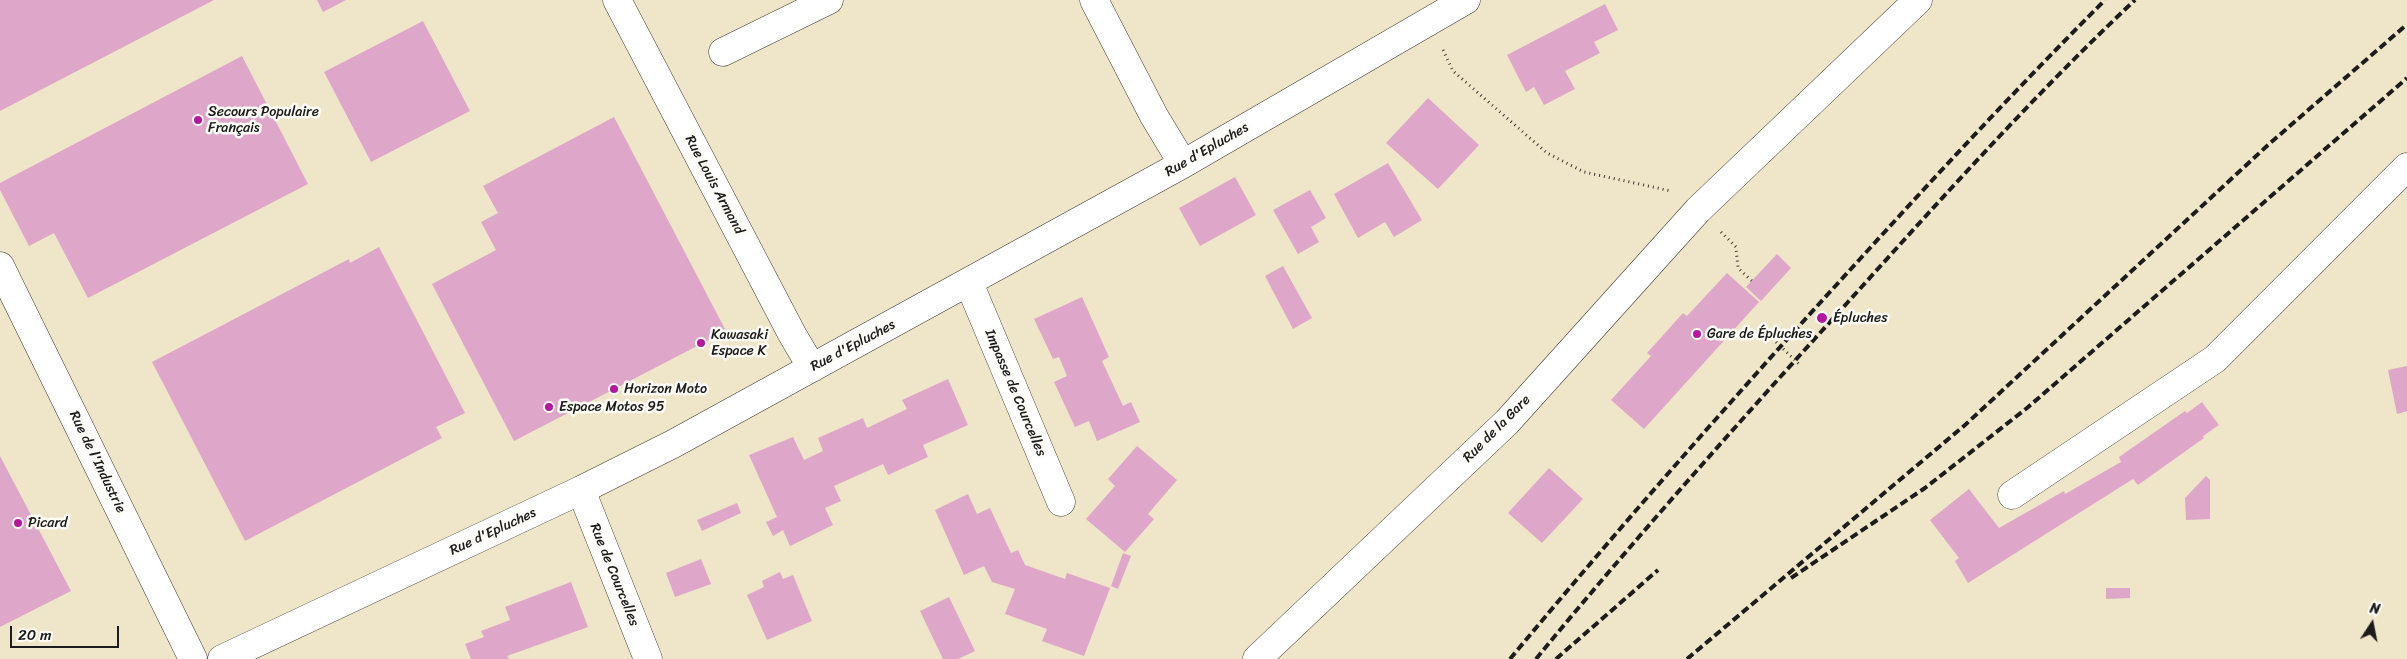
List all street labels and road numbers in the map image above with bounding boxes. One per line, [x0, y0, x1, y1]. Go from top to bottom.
street label: Rue d'Epluches [1162, 119, 1252, 181]
street label: Rue Louis Armand [681, 133, 747, 237]
street label: Rue d'Epluches [808, 317, 898, 375]
street label: Impasse de Courcelles [981, 327, 1049, 459]
street label: Rue de la Gare [1460, 392, 1534, 466]
street label: Rue de l'Industrie [65, 408, 129, 516]
street label: Rue d'Epluches [447, 505, 539, 559]
street label: Rue de Courcelles [586, 521, 642, 629]

